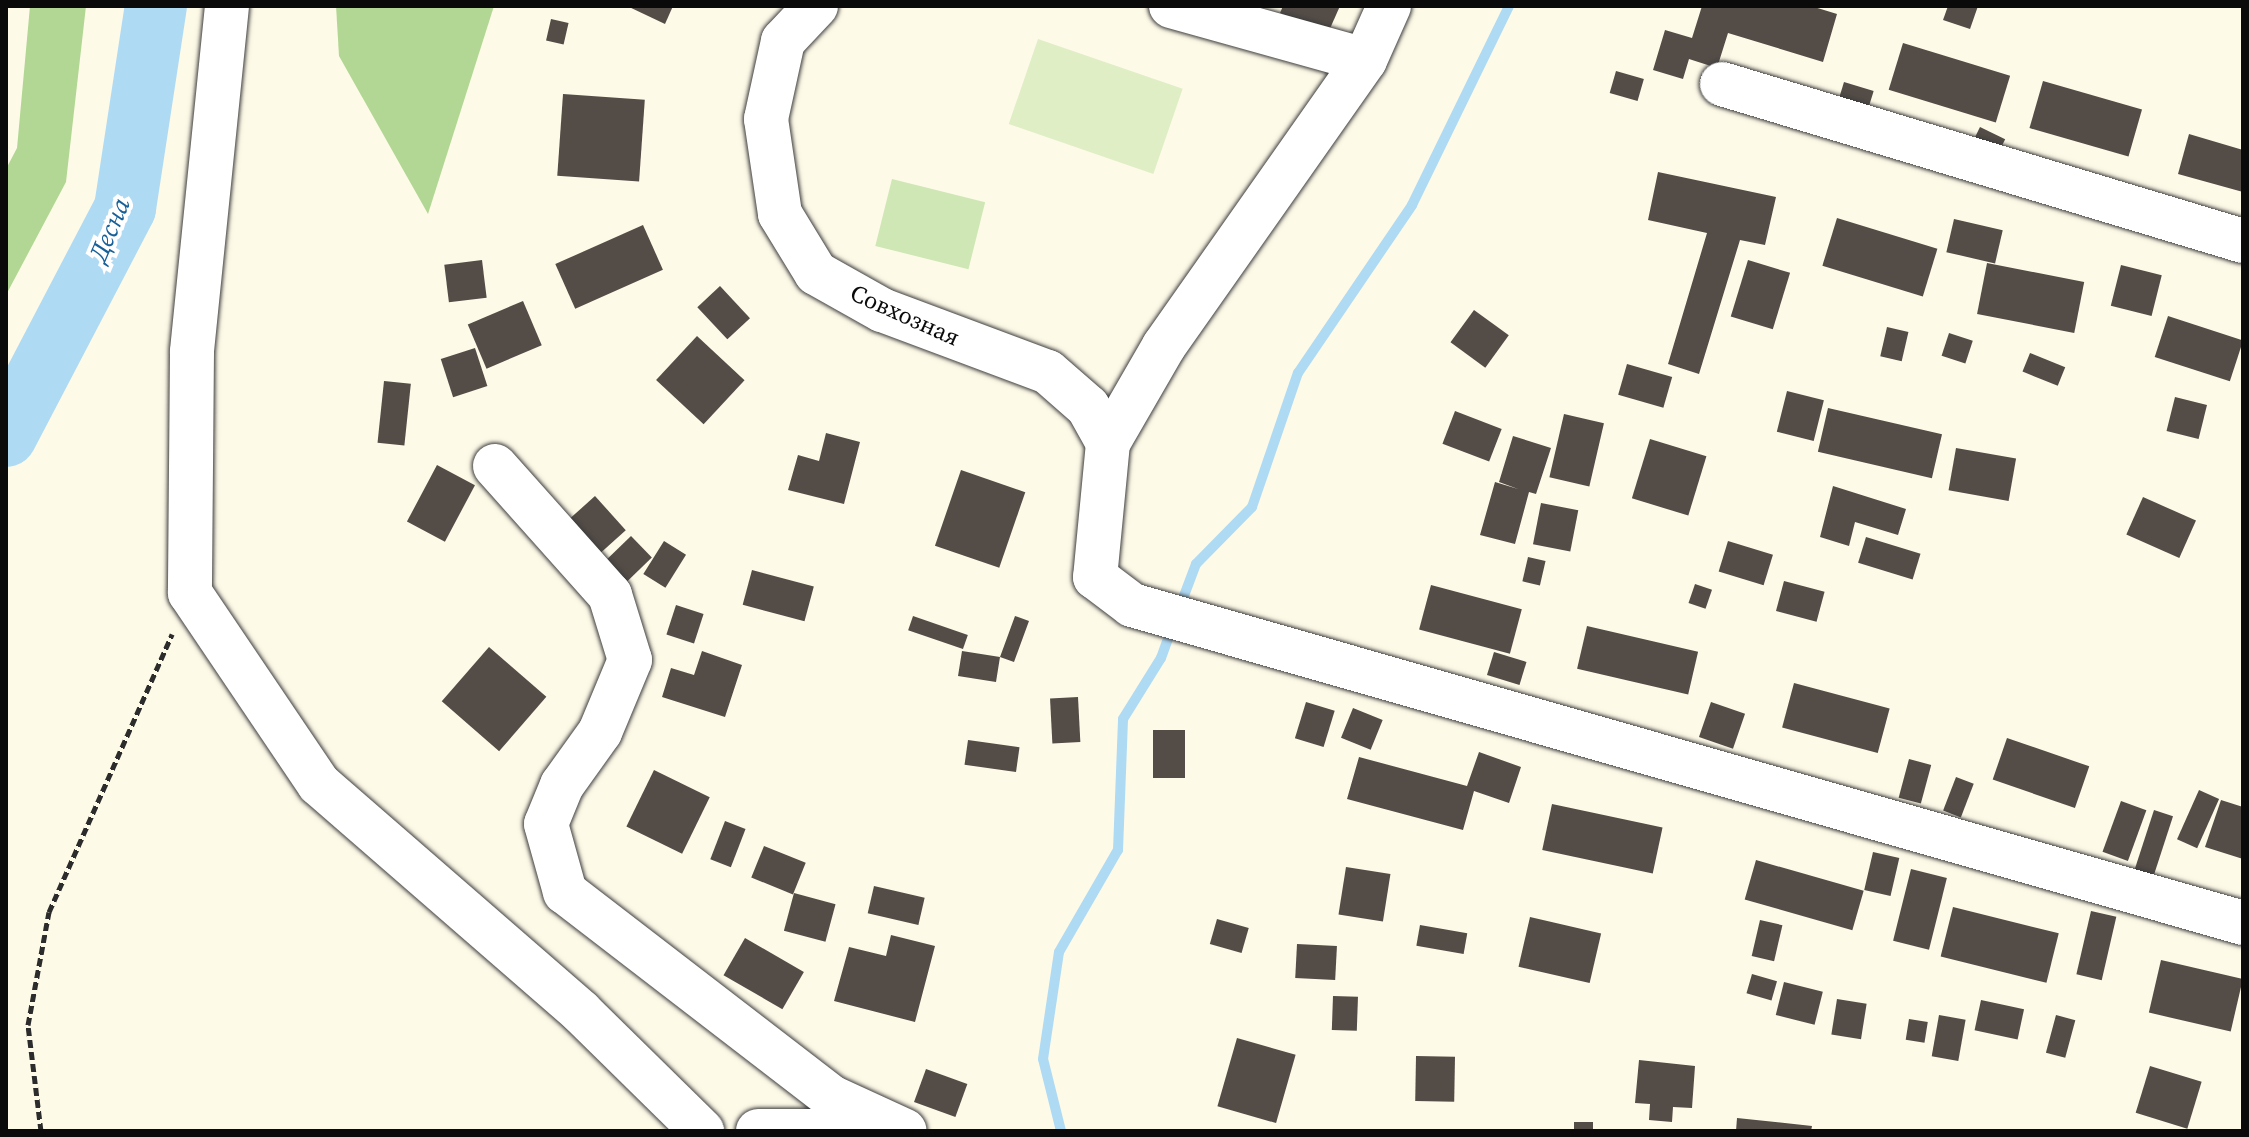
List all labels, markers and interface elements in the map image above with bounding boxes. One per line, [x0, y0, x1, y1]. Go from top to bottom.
water label: Десна [83, 193, 137, 267]
street label: Совхозная [846, 278, 964, 352]

